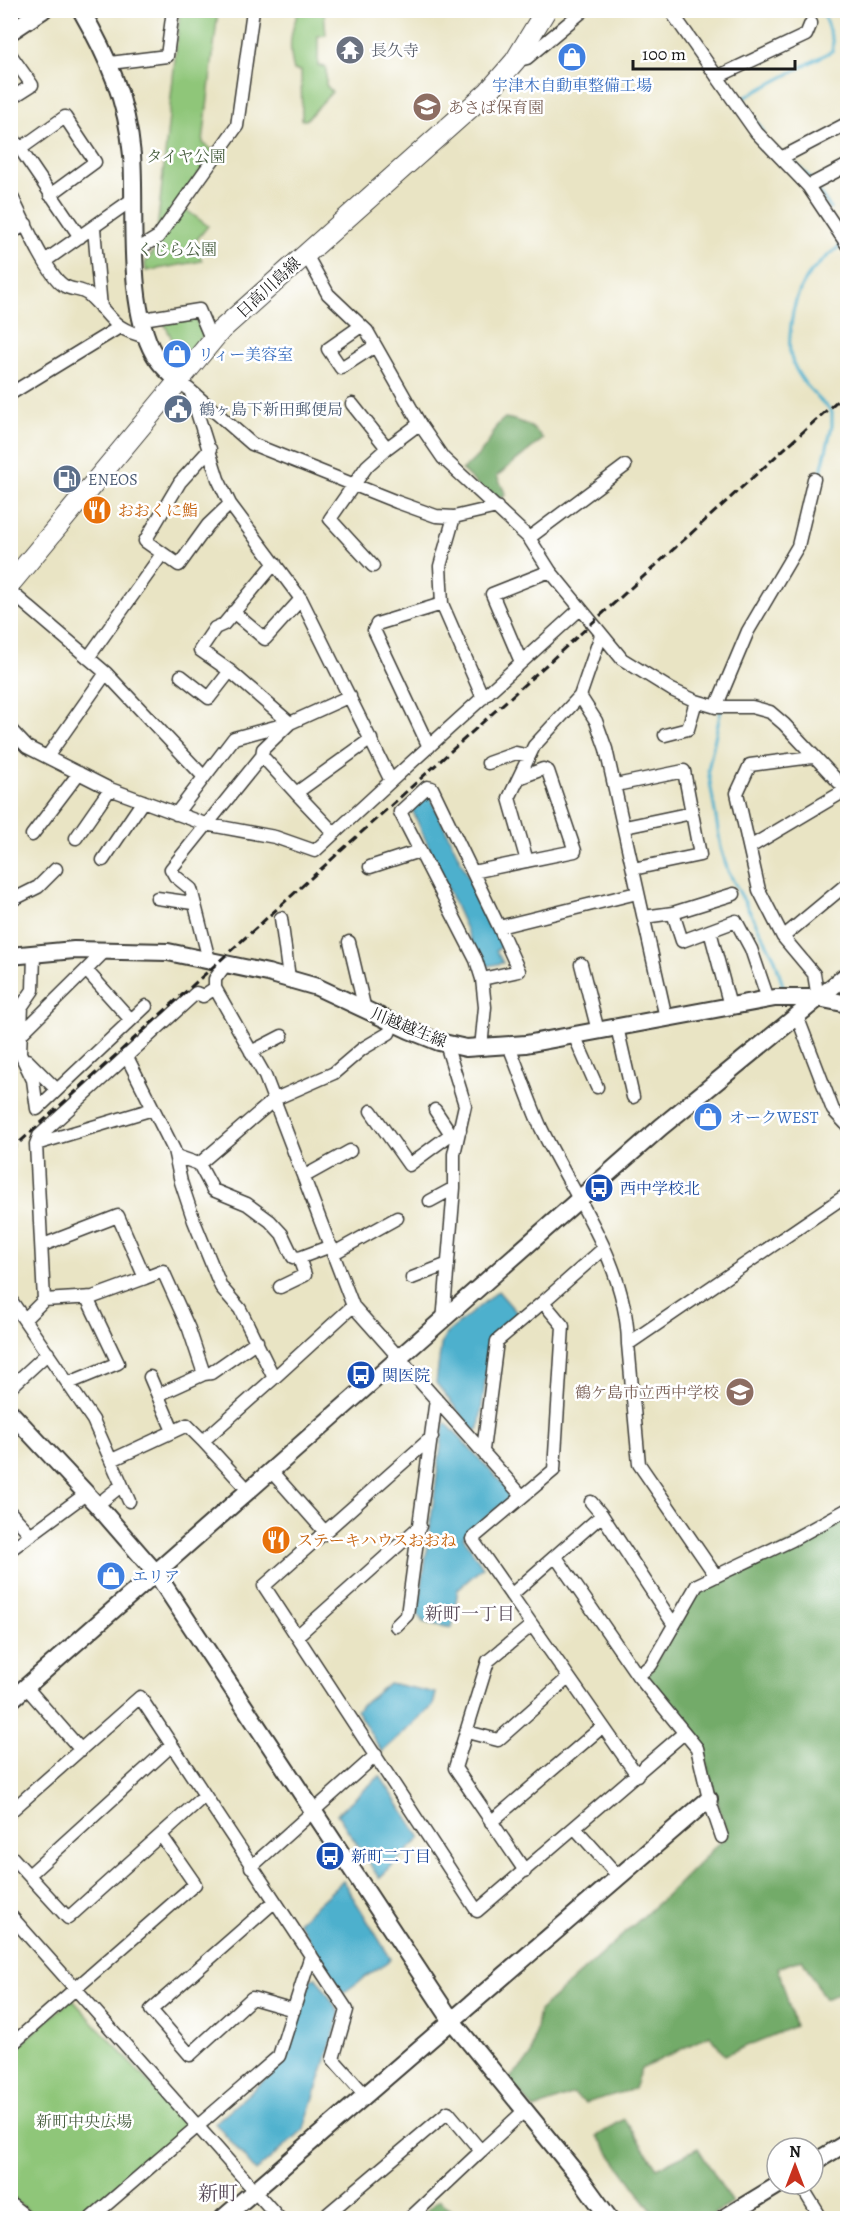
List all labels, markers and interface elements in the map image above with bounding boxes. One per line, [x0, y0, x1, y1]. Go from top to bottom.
scale bar [633, 33, 795, 71]
temple icon: 長久寺 [334, 34, 366, 66]
place label: 長久寺 [371, 40, 419, 62]
shop icon: 宇津木自動車整備工場 [556, 41, 588, 73]
text: 100 m [642, 42, 686, 66]
place label: 宇津木自動車整備工場 [492, 75, 652, 97]
school or university icon: あさば保育園 [411, 91, 443, 123]
place label: あさば保育園 [448, 97, 544, 119]
park label: タイヤ公園 [146, 146, 226, 168]
park label: くじら公園 [137, 239, 217, 261]
street label: 日高川島線 [232, 252, 305, 323]
shop icon: リィー美容室 [161, 338, 193, 370]
place label: リィー美容室 [198, 344, 293, 366]
public building icon: 鶴ヶ島下新田郵便局 [162, 393, 194, 425]
place label: 鶴ヶ島下新田郵便局 [199, 399, 343, 421]
fuel station icon: ENEOS [51, 463, 83, 495]
place label: ENEOS [88, 469, 138, 491]
restaurant icon: おおくに鮨 [81, 494, 113, 526]
place label: おおくに鮨 [118, 500, 198, 522]
street label: 川越越生線 [367, 1003, 450, 1053]
shop icon: オークWEST [692, 1101, 724, 1133]
place label: オークWEST [729, 1107, 819, 1129]
bus stop icon: 西中学校北 [583, 1172, 615, 1204]
place label: 西中学校北 [620, 1178, 700, 1200]
bus stop icon: 関医院 [345, 1359, 377, 1391]
place label: 関医院 [382, 1365, 430, 1387]
school or university icon: 鶴ケ島市立西中学校 [724, 1376, 756, 1408]
place label: 鶴ケ島市立西中学校 [575, 1382, 719, 1404]
restaurant icon: ステーキハウスおおね [260, 1524, 292, 1556]
place label: ステーキハウスおおね [297, 1530, 456, 1552]
shop icon: エリア [95, 1560, 127, 1592]
place label: エリア [132, 1566, 180, 1588]
district label: 新町一丁目 [425, 1602, 515, 1626]
bus stop icon: 新町二丁目 [314, 1840, 346, 1872]
place label: 新町二丁目 [351, 1846, 431, 1868]
park label: 新町中央広場 [36, 2111, 132, 2133]
north arrow [765, 2136, 825, 2196]
text: N [789, 2141, 801, 2163]
district label: 新町 [198, 2180, 238, 2207]

